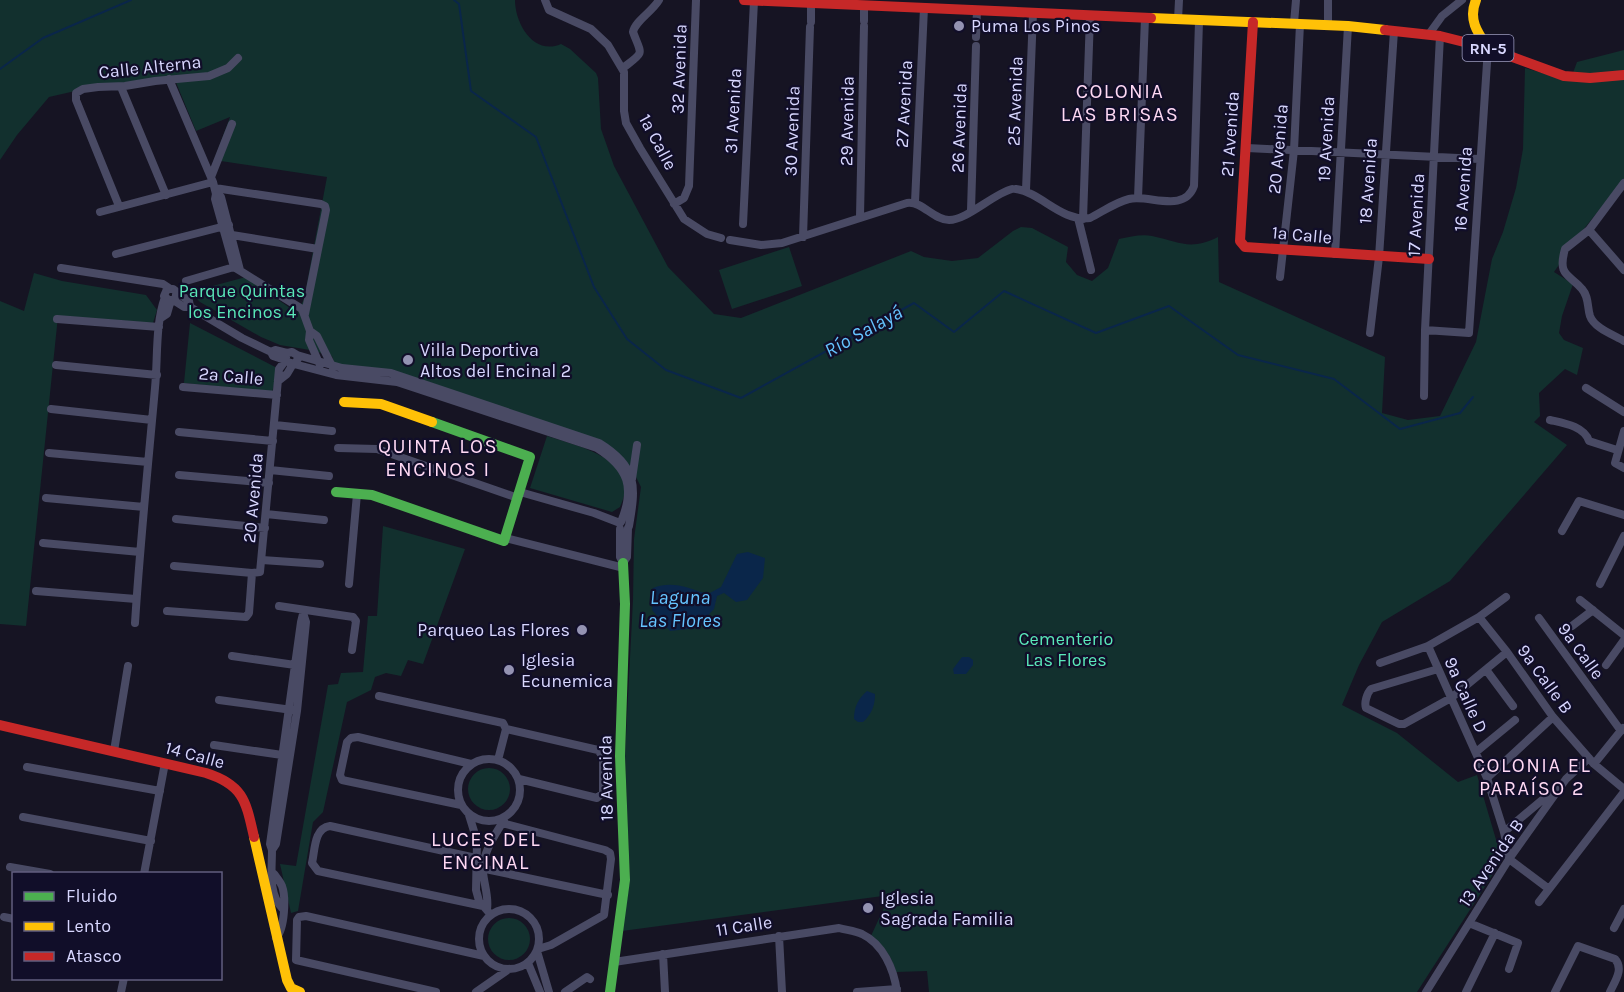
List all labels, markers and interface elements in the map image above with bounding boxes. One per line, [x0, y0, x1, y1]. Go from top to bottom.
place label: Puma Los Pinos [971, 15, 1100, 37]
marker: Puma Los Pinos [952, 19, 966, 33]
street label: 32 Avenida [666, 23, 692, 115]
road number: RN-5 [1462, 35, 1514, 61]
street label: Calle Alterna [98, 51, 202, 83]
street label: 25 Avenida [1002, 56, 1028, 146]
street label: 27 Avenida [891, 59, 917, 149]
street label: 31 Avenida [720, 68, 746, 154]
street label: 29 Avenida [835, 76, 859, 166]
district label: COLONIA LAS BRISAS [1061, 80, 1179, 126]
street label: 26 Avenida [946, 83, 972, 173]
street label: 30 Avenida [779, 85, 805, 177]
street label: 21 Avenida [1216, 90, 1244, 178]
street label: 19 Avenida [1313, 96, 1339, 182]
street label: 20 Avenida [1263, 103, 1293, 195]
street label: 1a Calle [634, 110, 682, 174]
street label: 18 Avenida [1354, 137, 1382, 225]
street label: 16 Avenida [1449, 146, 1477, 232]
street label: 17 Avenida [1403, 173, 1429, 257]
street label: 1a Calle [1271, 221, 1333, 249]
park label: Parque Quintas los Encinos 4 [179, 280, 305, 323]
water label: Río Salayá [820, 301, 906, 362]
place label: Villa Deportiva Altos del Encinal 2 [420, 339, 571, 382]
marker: Villa Deportiva Altos del Encinal 2 [401, 353, 415, 367]
street label: 2a Calle [198, 362, 264, 390]
district label: QUINTA LOS ENCINOS I [378, 435, 498, 481]
street label: 20 Avenida [238, 452, 268, 544]
water label: Laguna Las Flores [639, 586, 721, 632]
street label: 9a Calle [1553, 618, 1609, 684]
place label: Parqueo Las Flores [417, 619, 570, 641]
marker: Parqueo Las Flores [575, 623, 589, 637]
park label: Cementerio Las Flores [1019, 628, 1113, 671]
street label: 9a Calle B [1512, 640, 1578, 718]
place label: Iglesia Ecunemica [521, 649, 613, 692]
street label: 9a Calle D [1439, 654, 1493, 736]
marker: Iglesia Ecunemica [502, 663, 516, 677]
street label: 18 Avenida [594, 735, 618, 821]
street label: 14 Calle [163, 737, 227, 773]
district label: COLONIA EL PARAÍSO 2 [1473, 754, 1591, 800]
street label: 13 Avenida B [1454, 815, 1528, 911]
district label: LUCES DEL ENCINAL [431, 828, 541, 874]
legend [12, 872, 222, 980]
text: Fluido [66, 885, 117, 907]
place label: Iglesia Sagrada Familia [880, 887, 1014, 930]
marker: Iglesia Sagrada Familia [861, 901, 875, 915]
street label: 11 Calle [714, 911, 774, 941]
text: Lento [66, 915, 111, 937]
text: Atasco [66, 945, 122, 967]

